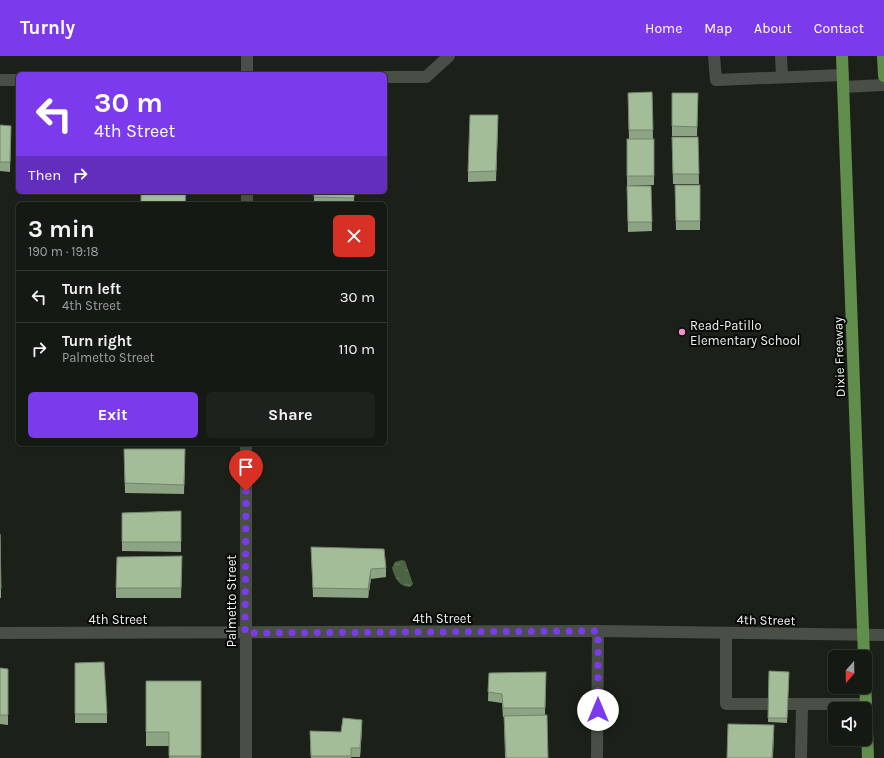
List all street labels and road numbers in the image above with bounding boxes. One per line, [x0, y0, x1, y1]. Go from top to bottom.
street label: Dixie Freeway [830, 317, 848, 397]
street label: Palmetto Street [224, 555, 239, 647]
street label: 4th Street [413, 611, 471, 626]
street label: 4th Street [89, 612, 147, 627]
street label: 4th Street [736, 612, 796, 628]

